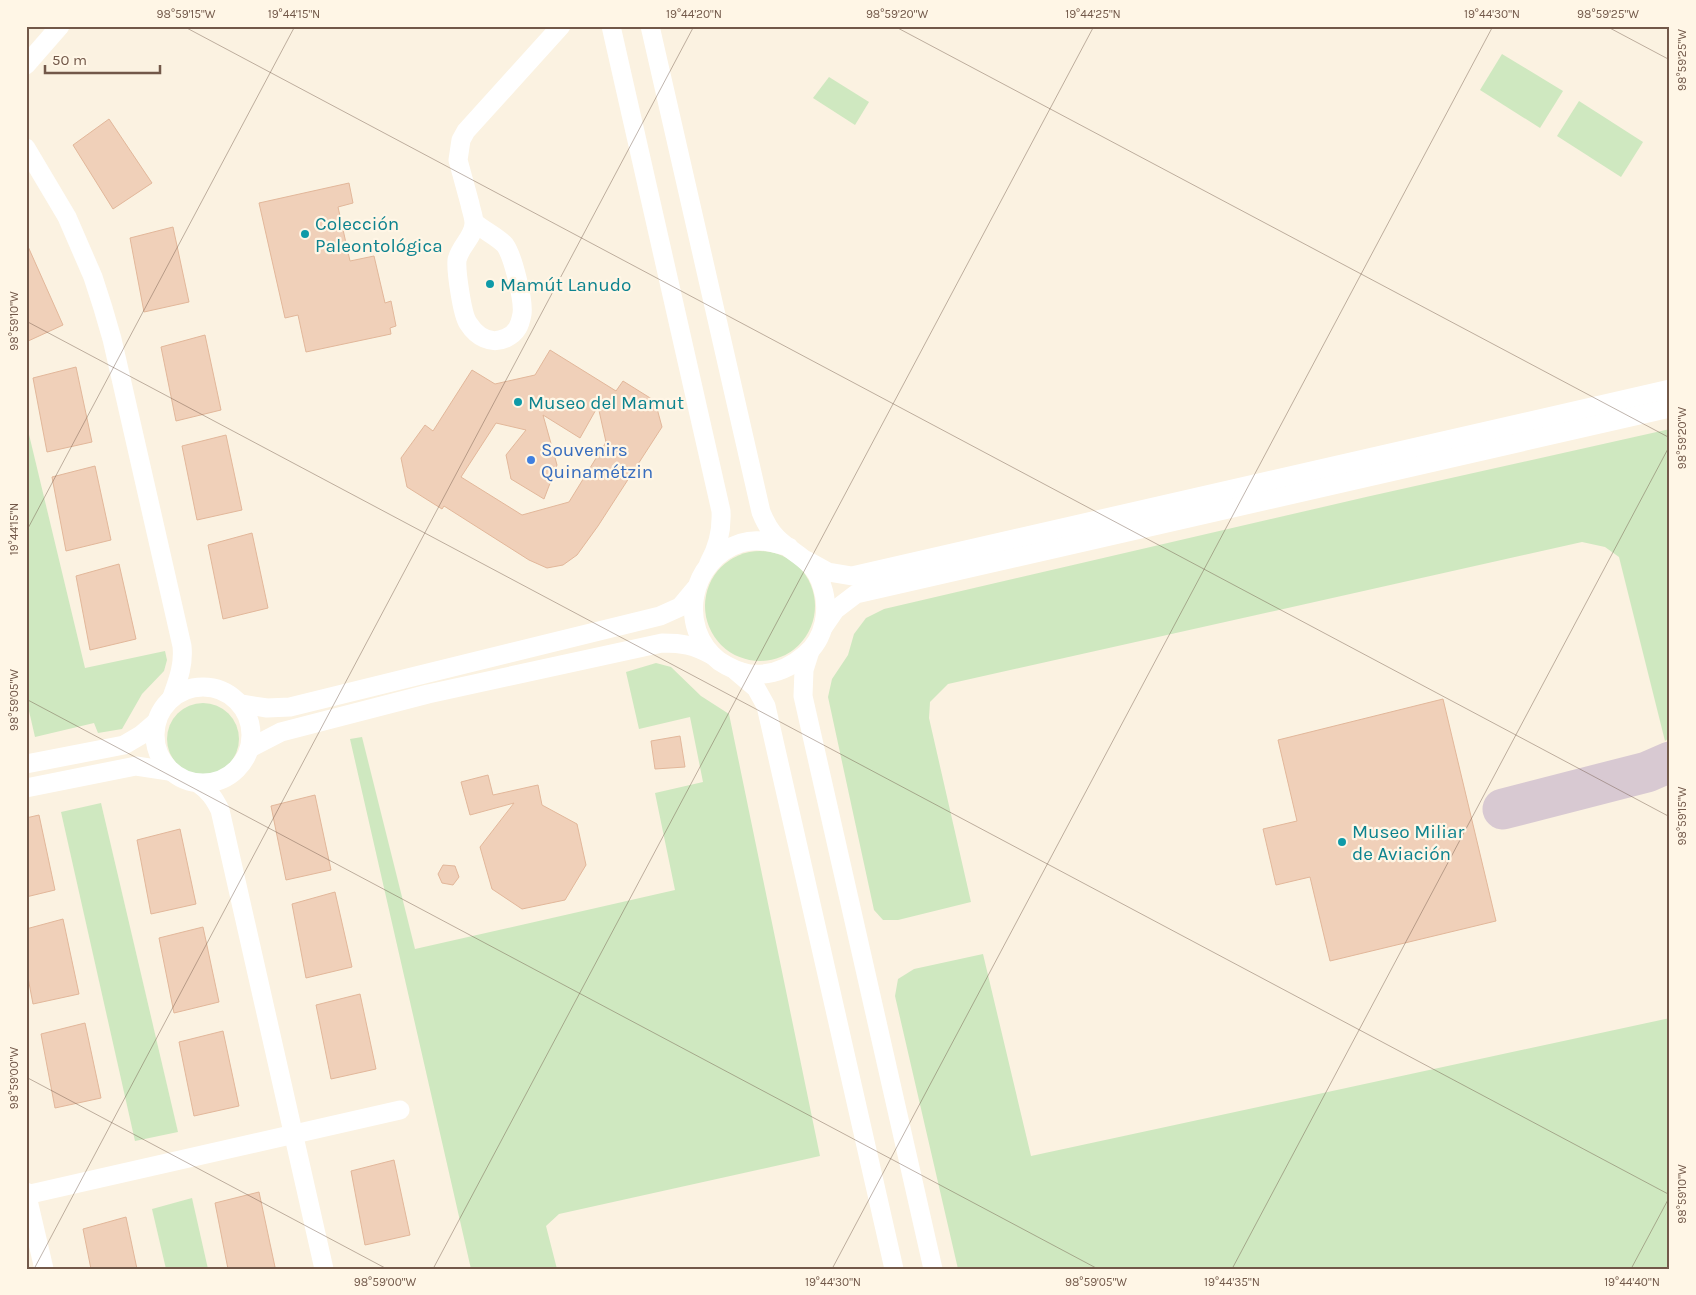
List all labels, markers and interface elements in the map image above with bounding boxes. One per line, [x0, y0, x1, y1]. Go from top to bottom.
text: 98°59'15"W [157, 7, 216, 21]
text: 19°44'15"N [268, 7, 320, 21]
text: 19°44'20"N [666, 7, 722, 21]
text: 98°59'20"W [866, 7, 928, 21]
text: 19°44'25"N [1065, 7, 1121, 21]
text: 19°44'30"N [1464, 7, 1520, 21]
text: 98°59'25"W [1577, 7, 1639, 21]
text: 98°59'25"W [1675, 29, 1689, 91]
scale bar [45, 42, 160, 74]
text: 50 m [52, 51, 87, 69]
place label: Colección Paleontológica [315, 213, 443, 257]
marker: Colección Paleontológica [299, 228, 311, 240]
place label: Mamút Lanudo [500, 274, 631, 296]
marker: Mamút Lanudo [484, 278, 496, 290]
text: 98°59'10"W [7, 291, 21, 351]
place label: Museo del Mamut [528, 392, 684, 414]
marker: Museo del Mamut [512, 396, 524, 408]
text: 98°59'20"W [1675, 407, 1689, 469]
place label: Souvenirs Quinamétzin [541, 439, 653, 483]
marker: Souvenirs Quinamétzin [525, 454, 537, 466]
text: 19°44'15"N [7, 503, 21, 555]
text: 98°59'05"W [7, 669, 21, 731]
text: 98°59'15"W [1675, 786, 1689, 845]
place label: Museo Miliar de Aviación [1352, 821, 1464, 865]
marker: Museo Miliar de Aviación [1336, 836, 1348, 848]
text: 98°59'00"W [7, 1047, 21, 1109]
text: 98°59'10"W [1675, 1164, 1689, 1224]
text: 98°59'00"W [354, 1275, 416, 1289]
text: 19°44'30"N [805, 1275, 861, 1289]
text: 98°59'05"W [1065, 1275, 1127, 1289]
text: 19°44'35"N [1204, 1275, 1260, 1289]
text: 19°44'40"N [1604, 1275, 1660, 1289]

